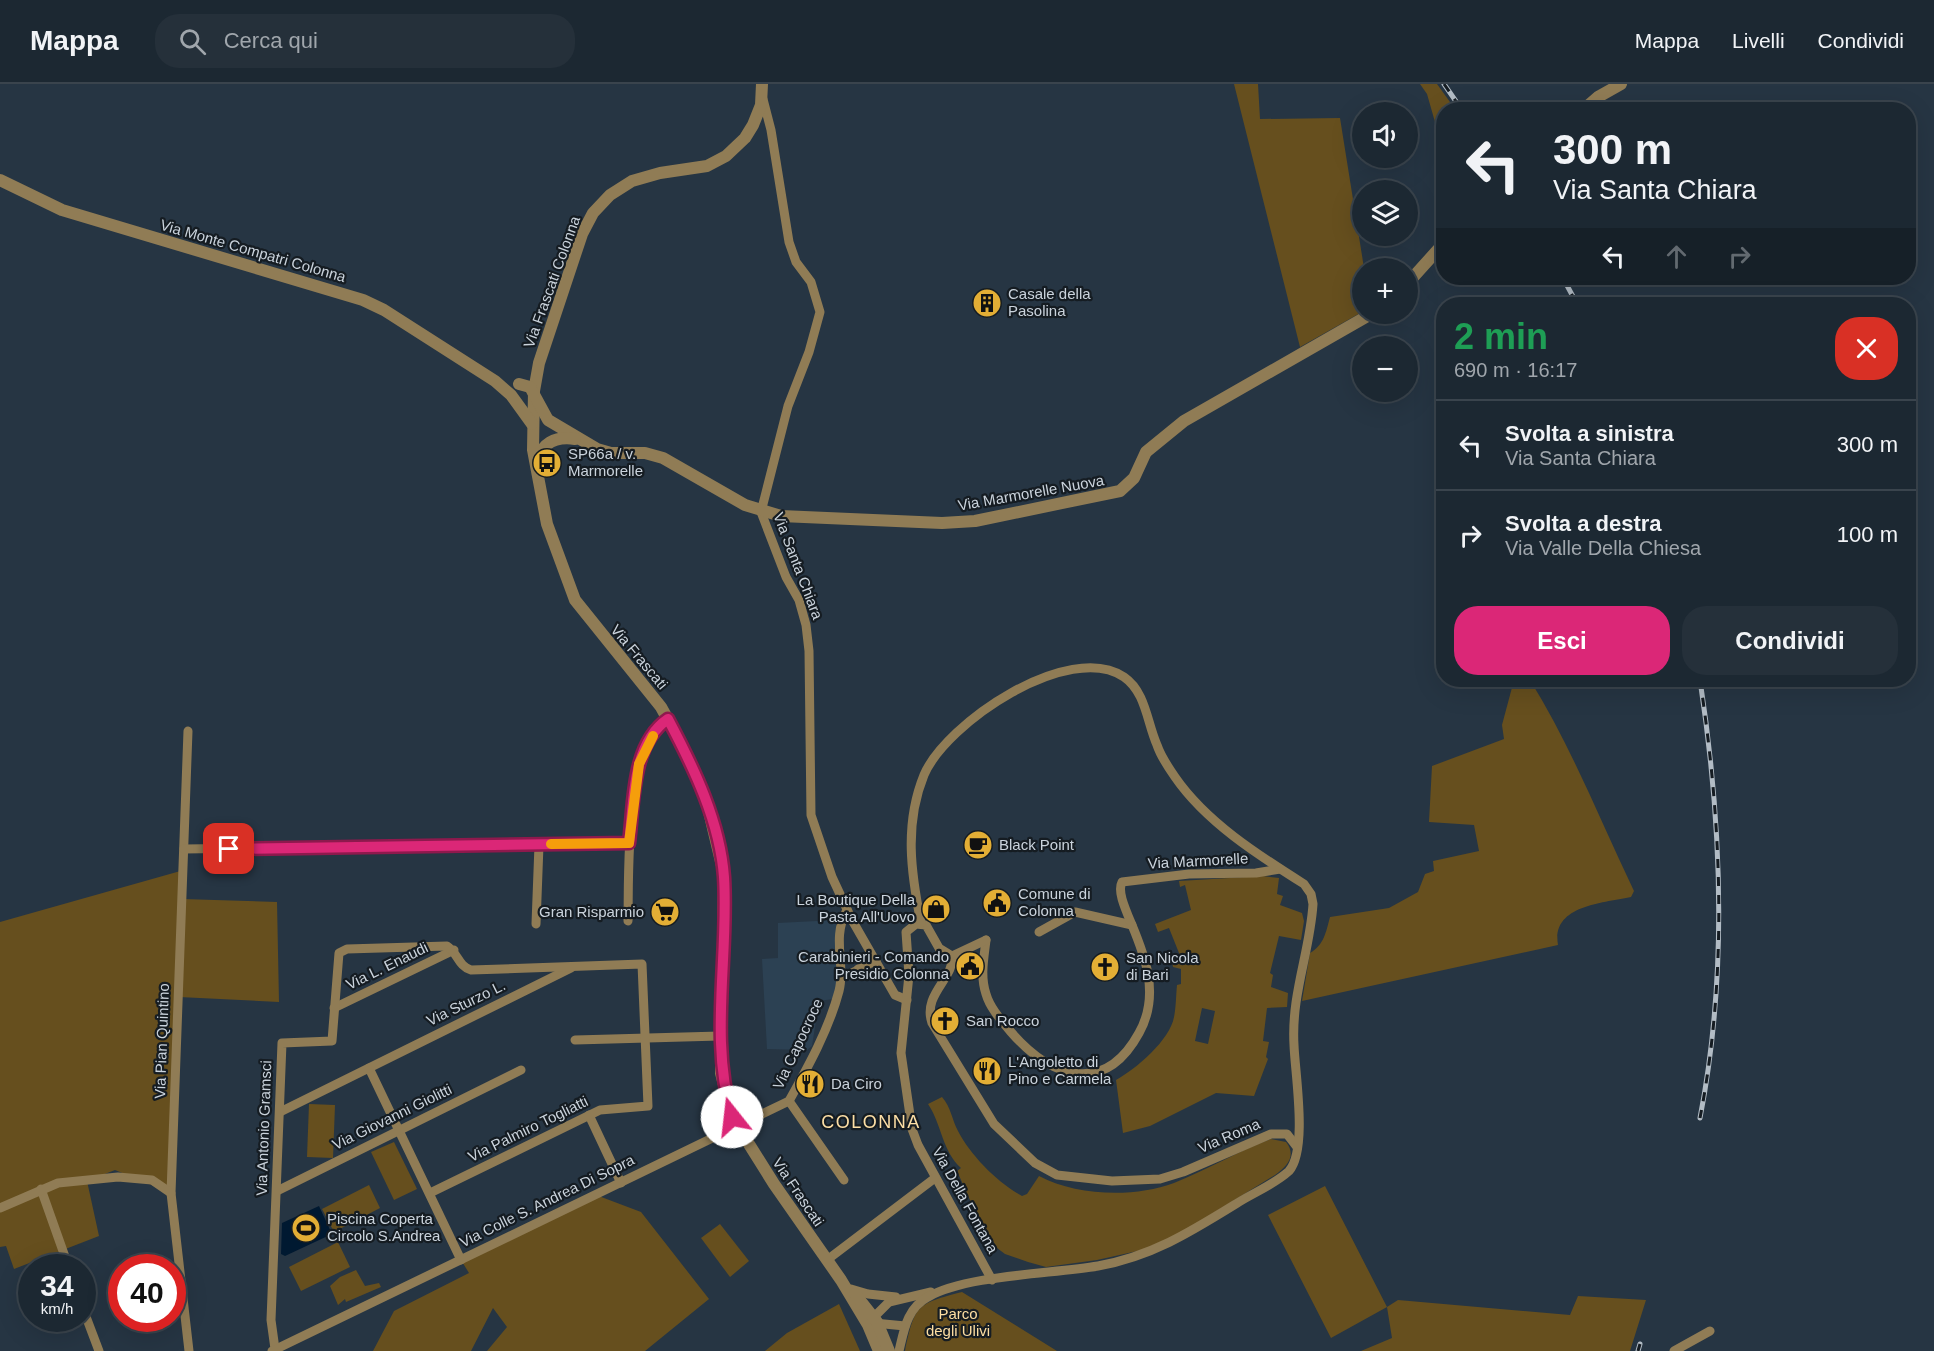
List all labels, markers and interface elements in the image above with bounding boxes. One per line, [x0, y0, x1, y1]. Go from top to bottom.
search box [155, 14, 575, 68]
text: Mappa [30, 25, 119, 56]
icon: search [176, 25, 209, 58]
text: Cerca qui [224, 28, 318, 53]
text: Mappa [1635, 29, 1699, 52]
text: Livelli [1732, 29, 1785, 52]
text: Condividi [1818, 29, 1904, 52]
map controls [1352, 102, 1418, 402]
button: sound [1352, 102, 1418, 168]
icon: left [1454, 126, 1532, 204]
text: 300 m [1553, 126, 1672, 173]
text: Via Santa Chiara [1553, 175, 1757, 205]
button: layers [1352, 180, 1418, 246]
street label: Via Frascati Colonna [520, 213, 584, 350]
street label: Via Monte Compatri Colonna [158, 216, 349, 285]
icon: left [1597, 240, 1630, 273]
icon: ahead [1660, 240, 1693, 273]
icon: right [1723, 240, 1756, 273]
button: + [1352, 258, 1418, 324]
place label: Casale della Pasolina [1008, 285, 1091, 319]
building icon: Casale della Pasolina [971, 287, 1003, 319]
text: 2 min [1454, 316, 1548, 357]
button: close [1835, 317, 1898, 380]
button: − [1352, 336, 1418, 402]
text: 690 m · 16:17 [1454, 359, 1577, 381]
text: Svolta a sinistra [1505, 421, 1674, 446]
icon: left [1454, 429, 1487, 462]
text: 300 m [1837, 432, 1898, 457]
place label: SP66a / v. Marmorelle [568, 445, 643, 479]
bus stop icon: SP66a / v. Marmorelle [531, 447, 563, 479]
text: Via Santa Chiara [1505, 447, 1656, 469]
street label: Via Marmorelle Nuova [956, 471, 1106, 514]
street label: Via Santa Chiara [770, 510, 827, 622]
text: Svolta a destra [1505, 511, 1662, 536]
icon: right [1454, 519, 1487, 552]
text: 100 m [1837, 522, 1898, 547]
text: Via Valle Della Chiesa [1505, 537, 1701, 559]
button: Esci [1454, 606, 1670, 675]
button: Condividi [1682, 606, 1898, 675]
street label: Via Frascati [608, 621, 671, 692]
pin [203, 823, 254, 874]
cafe icon: Black Point [962, 829, 994, 861]
icon: arrive [212, 832, 245, 865]
place label: Black Point [999, 836, 1075, 853]
street label: Via Marmorelle [1147, 849, 1249, 872]
place label: Comune di Colonna [1018, 885, 1091, 919]
public building icon: Comune di Colonna [981, 887, 1013, 919]
place label: La Boutique Della Pasta All'Uovo [797, 891, 916, 925]
shop icon: La Boutique Della Pasta All'Uovo [920, 893, 952, 925]
supermarket icon: Gran Risparmio [649, 896, 681, 928]
place label: Gran Risparmio [539, 903, 644, 920]
street label: Via L. Enaudi [343, 938, 430, 993]
place label: Carabinieri - Comando Presidio Colonna [798, 948, 950, 982]
place label: San Nicola di Bari [1126, 949, 1199, 983]
public building icon: Carabinieri - Comando Presidio Colonna [954, 950, 986, 982]
church icon: San Nicola di Bari [1089, 951, 1121, 983]
street label: Via Sturzo L. [424, 976, 508, 1029]
street label: Via Pian Quintino [151, 983, 172, 1099]
street label: Via Capocroce [769, 996, 826, 1092]
church icon: San Rocco [929, 1005, 961, 1037]
place label: San Rocco [966, 1012, 1039, 1029]
place label: L'Angoletto di Pino e Carmela [1008, 1053, 1112, 1087]
restaurant icon: L'Angoletto di Pino e Carmela [971, 1055, 1003, 1087]
street label: Via Antonio Gramsci [253, 1060, 274, 1196]
restaurant icon: Da Ciro [794, 1068, 826, 1100]
place label: Da Ciro [831, 1075, 882, 1092]
street label: Via Giovanni Giolitti [329, 1080, 454, 1153]
position arrow [700, 1085, 764, 1149]
street label: Via Palmiro Togliatti [465, 1092, 590, 1165]
district label: COLONNA [821, 1112, 921, 1132]
street label: Via Roma [1195, 1115, 1263, 1156]
street label: Via Della Fontana [929, 1144, 1002, 1256]
street label: Via Colle S. Andrea Di Sopra [457, 1150, 638, 1250]
street label: Via Frascati [769, 1154, 828, 1229]
place label: Piscina Coperta Circolo S.Andrea [327, 1210, 441, 1244]
sports icon: Piscina Coperta Circolo S.Andrea [290, 1212, 322, 1244]
speed limit sign: 40 [108, 1254, 186, 1332]
text: 34 [40, 1269, 74, 1302]
text: km/h [41, 1300, 73, 1317]
park label: Parco degli Ulivi [926, 1305, 990, 1339]

